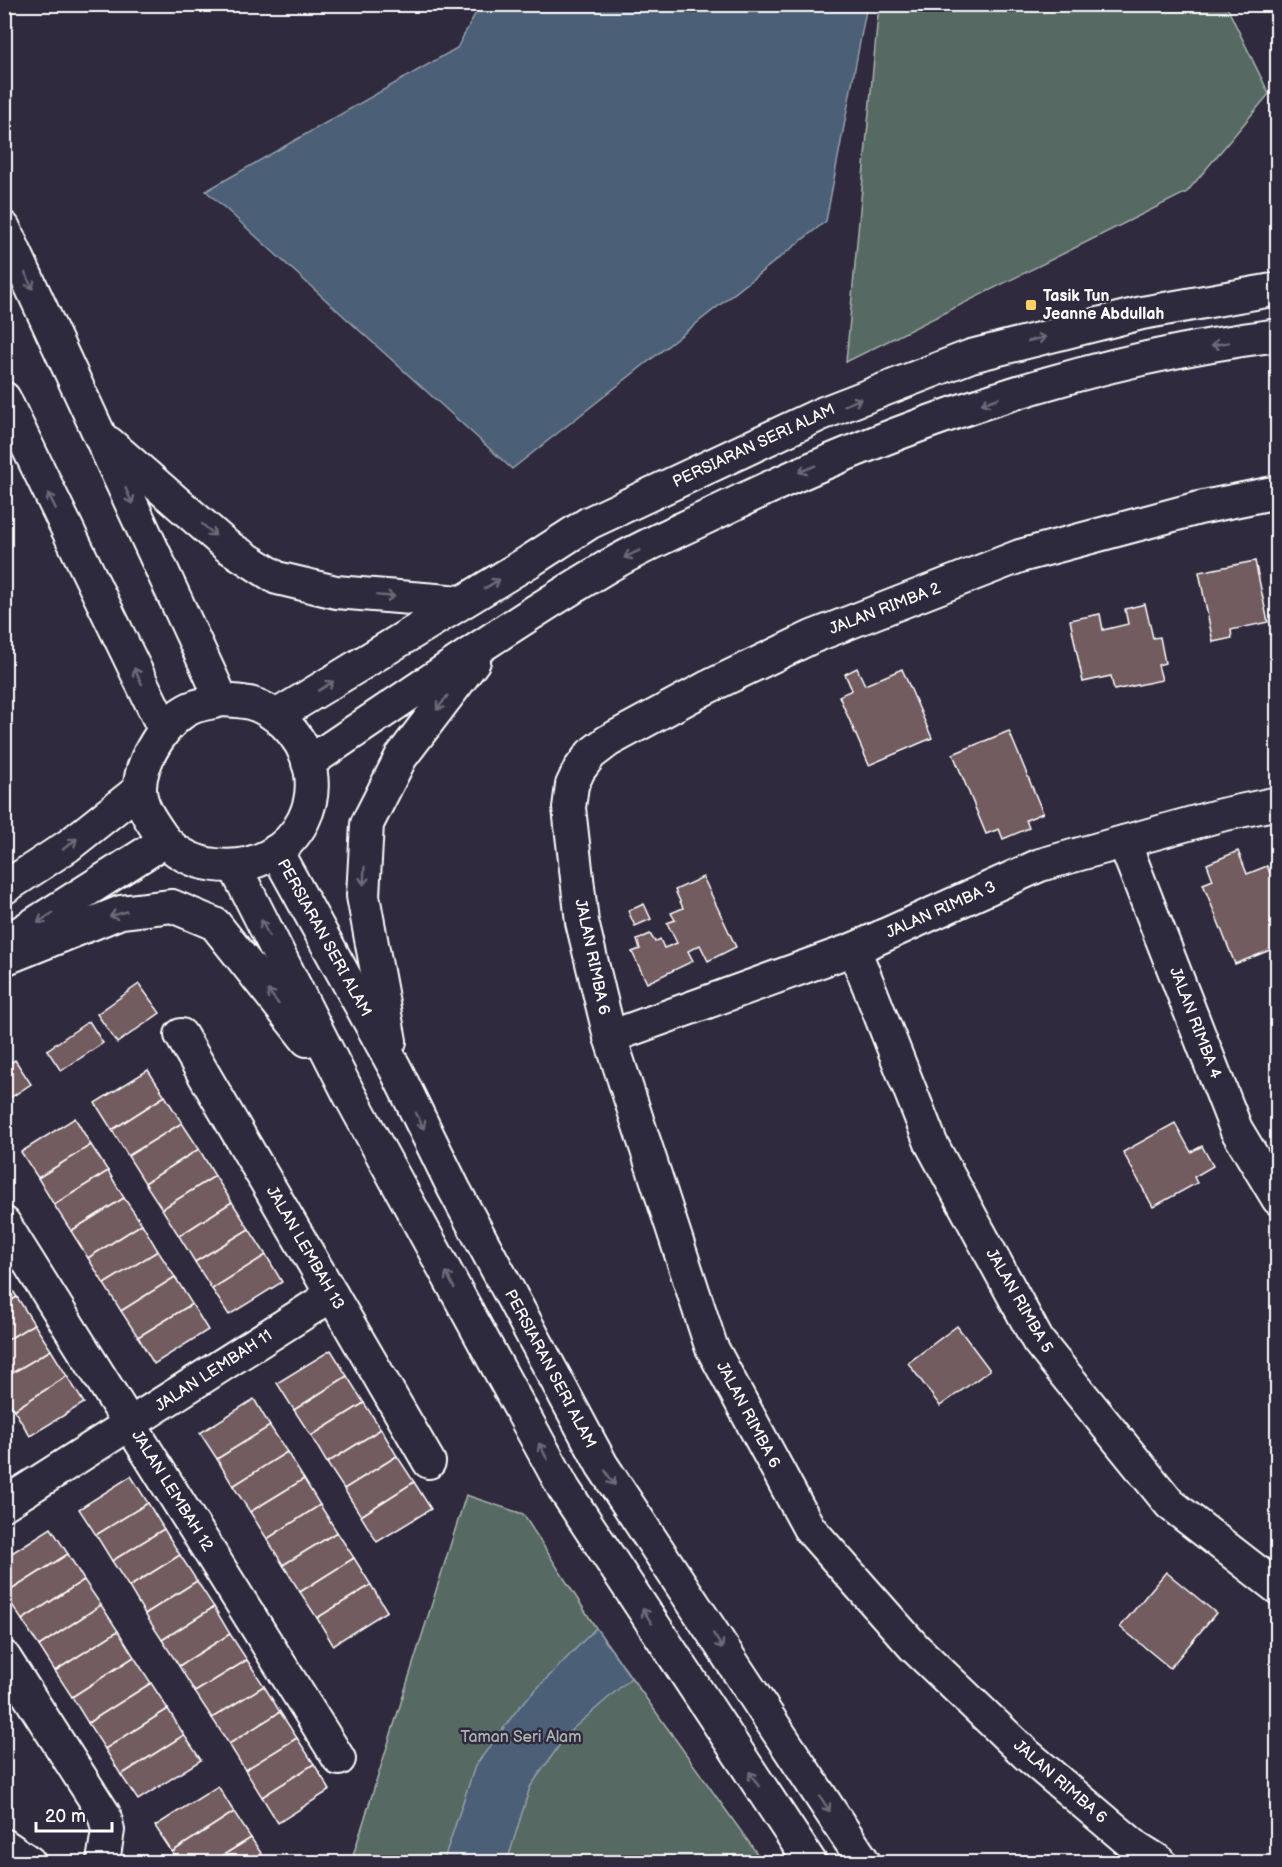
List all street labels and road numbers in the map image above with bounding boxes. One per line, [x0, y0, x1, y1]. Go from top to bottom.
street label: PERSIARAN SERI ALAM [670, 400, 838, 492]
street label: JALAN RIMBA 2 [827, 579, 944, 639]
street label: PERSIARAN SERI ALAM [273, 856, 375, 1020]
street label: JALAN RIMBA 3 [883, 877, 999, 943]
street label: JALAN RIMBA 6 [570, 897, 614, 1017]
street label: JALAN RIMBA 4 [1165, 965, 1225, 1082]
street label: JALAN LEMBAH 13 [262, 1183, 348, 1313]
street label: JALAN RIMBA 5 [981, 1246, 1057, 1356]
street label: PERSIARAN SERI ALAM [500, 1286, 600, 1452]
street label: JALAN LEMBAH 11 [152, 1326, 276, 1416]
street label: JALAN RIMBA 6 [712, 1359, 784, 1472]
street label: JALAN LEMBAH 12 [127, 1427, 217, 1555]
street label: JALAN RIMBA 6 [1009, 1736, 1111, 1828]

